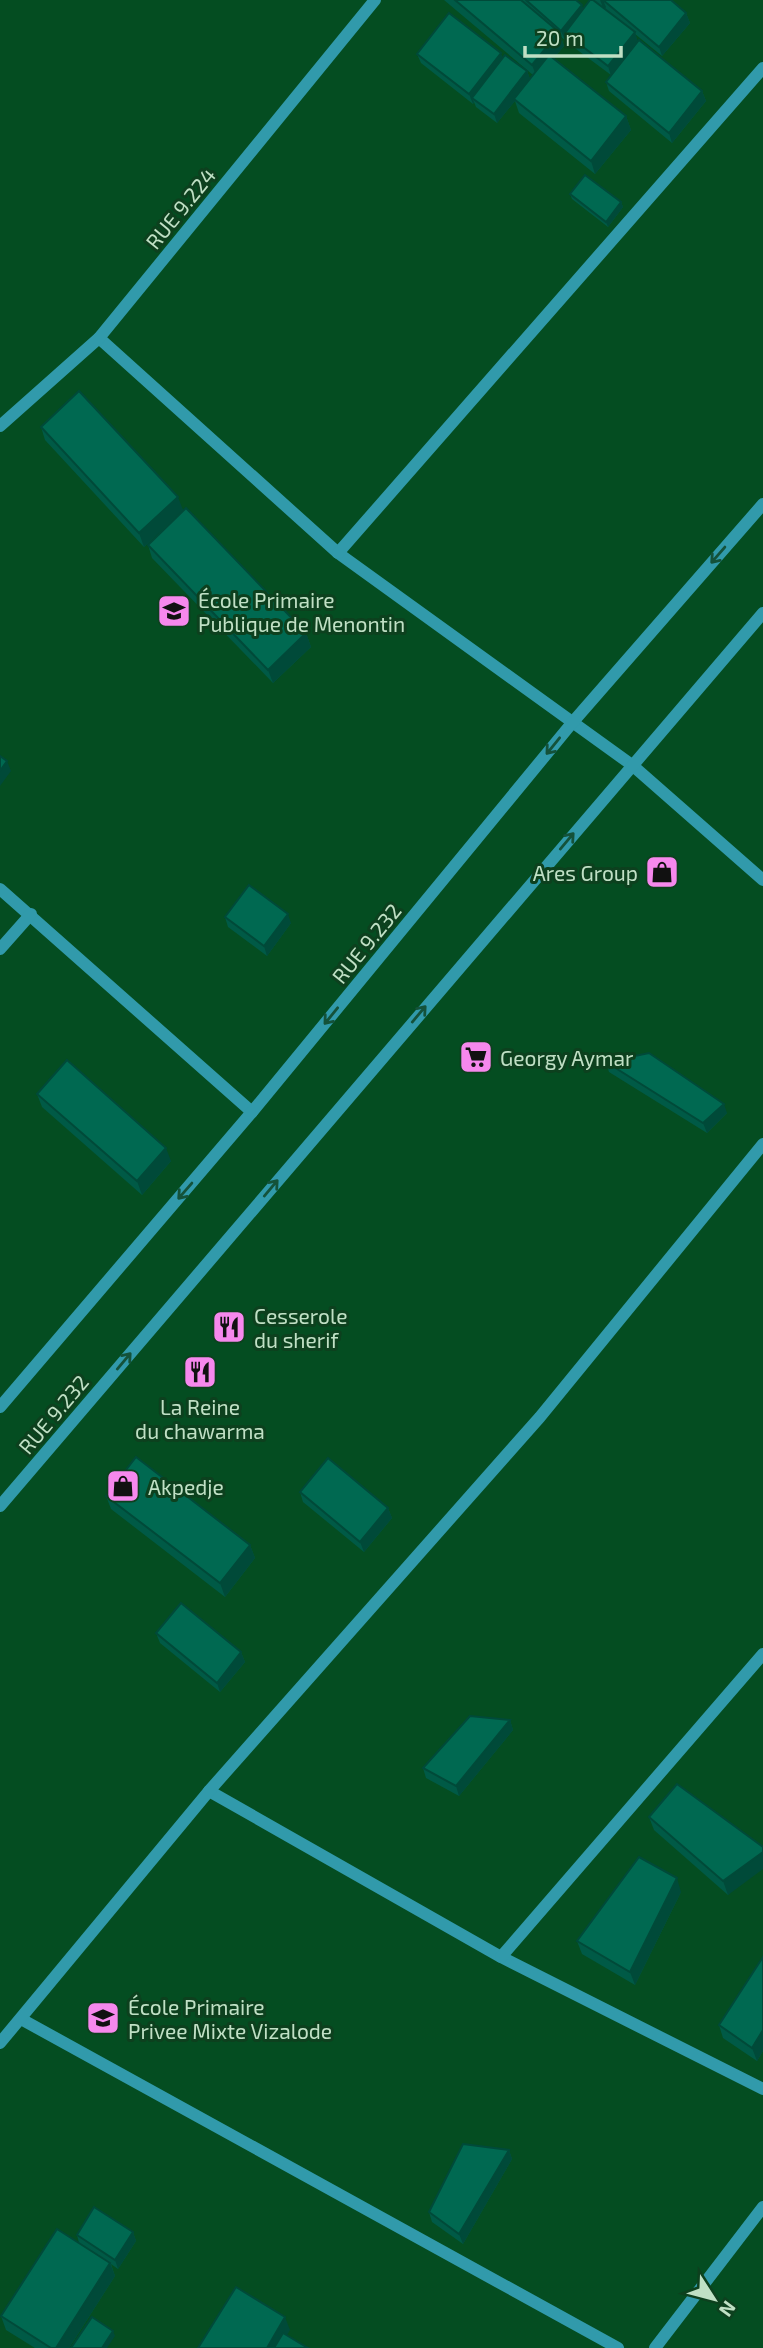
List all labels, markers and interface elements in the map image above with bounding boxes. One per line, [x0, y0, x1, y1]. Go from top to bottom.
scale bar [525, 14, 621, 58]
text: 20 m [536, 25, 584, 50]
street label: RUE 9.224 [140, 163, 220, 253]
one-way arrow [710, 546, 726, 564]
place label: École Primaire Publique de Menontin [198, 587, 405, 636]
school or university icon: École Primaire Publique de Menontin [155, 592, 193, 630]
one-way arrow [545, 736, 561, 754]
one-way arrow [559, 833, 575, 851]
shop icon: Ares Group [643, 853, 681, 891]
place label: Ares Group [533, 860, 638, 885]
street label: RUE 9.232 [326, 898, 406, 988]
one-way arrow [411, 1006, 427, 1024]
one-way arrow [323, 1007, 339, 1025]
supermarket icon: Georgy Aymar [457, 1038, 495, 1076]
place label: Georgy Aymar [500, 1045, 634, 1070]
one-way arrow [263, 1179, 279, 1197]
one-way arrow [177, 1181, 193, 1199]
place label: Cesserole du sherif [254, 1303, 347, 1352]
restaurant icon: Cesserole du sherif [210, 1308, 248, 1346]
one-way arrow [116, 1352, 132, 1370]
restaurant icon: La Reine du chawarma [181, 1353, 219, 1391]
street label: RUE 9.232 [13, 1369, 93, 1459]
place label: La Reine du chawarma [135, 1394, 265, 1443]
shop icon: Akpedje [104, 1467, 142, 1505]
place label: Akpedje [148, 1474, 224, 1500]
place label: École Primaire Privee Mixte Vizalode [128, 1994, 332, 2043]
school or university icon: École Primaire Privee Mixte Vizalode [84, 1999, 122, 2037]
north arrow [679, 2264, 749, 2334]
text: N [715, 2297, 741, 2322]

